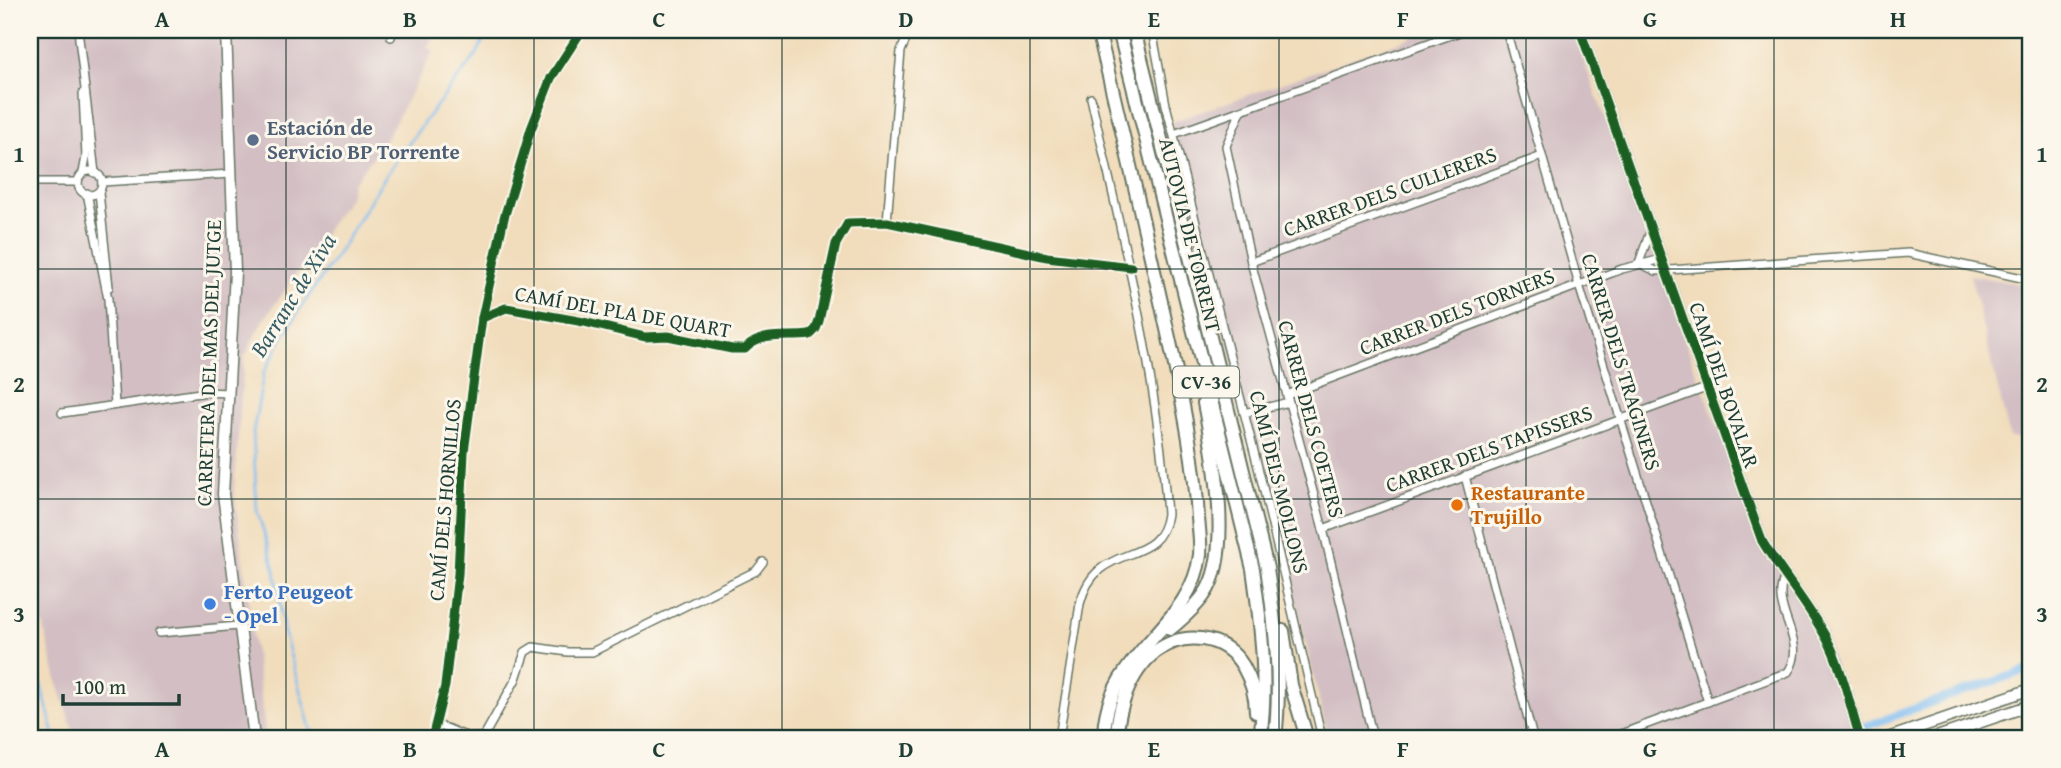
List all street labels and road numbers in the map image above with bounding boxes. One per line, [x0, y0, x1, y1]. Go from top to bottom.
street label: AUTOVIA DE TORRENT [1151, 134, 1230, 336]
street label: CARRER DELS CULLERERS [1279, 138, 1501, 245]
street label: CARRETERA DEL MAS DEL JUTGE [188, 219, 229, 507]
street label: CARRER DELS TRAGINERS [1574, 250, 1669, 474]
street label: CARRER DELS TORNERS [1355, 260, 1559, 363]
street label: CAMÍ DEL PLA DE QUART [513, 277, 734, 346]
street label: CAMÍ DEL BOVALAR [1682, 298, 1768, 473]
street label: CARRER DELS COETERS [1270, 317, 1353, 521]
road number: CV-36 [1173, 366, 1239, 398]
street label: CAMÍ DELS MOLLONS [1242, 387, 1317, 577]
street label: CARRER DELS TAPISSERS [1381, 397, 1597, 500]
street label: CAMÍ DELS HORNILLOS [420, 398, 469, 602]

